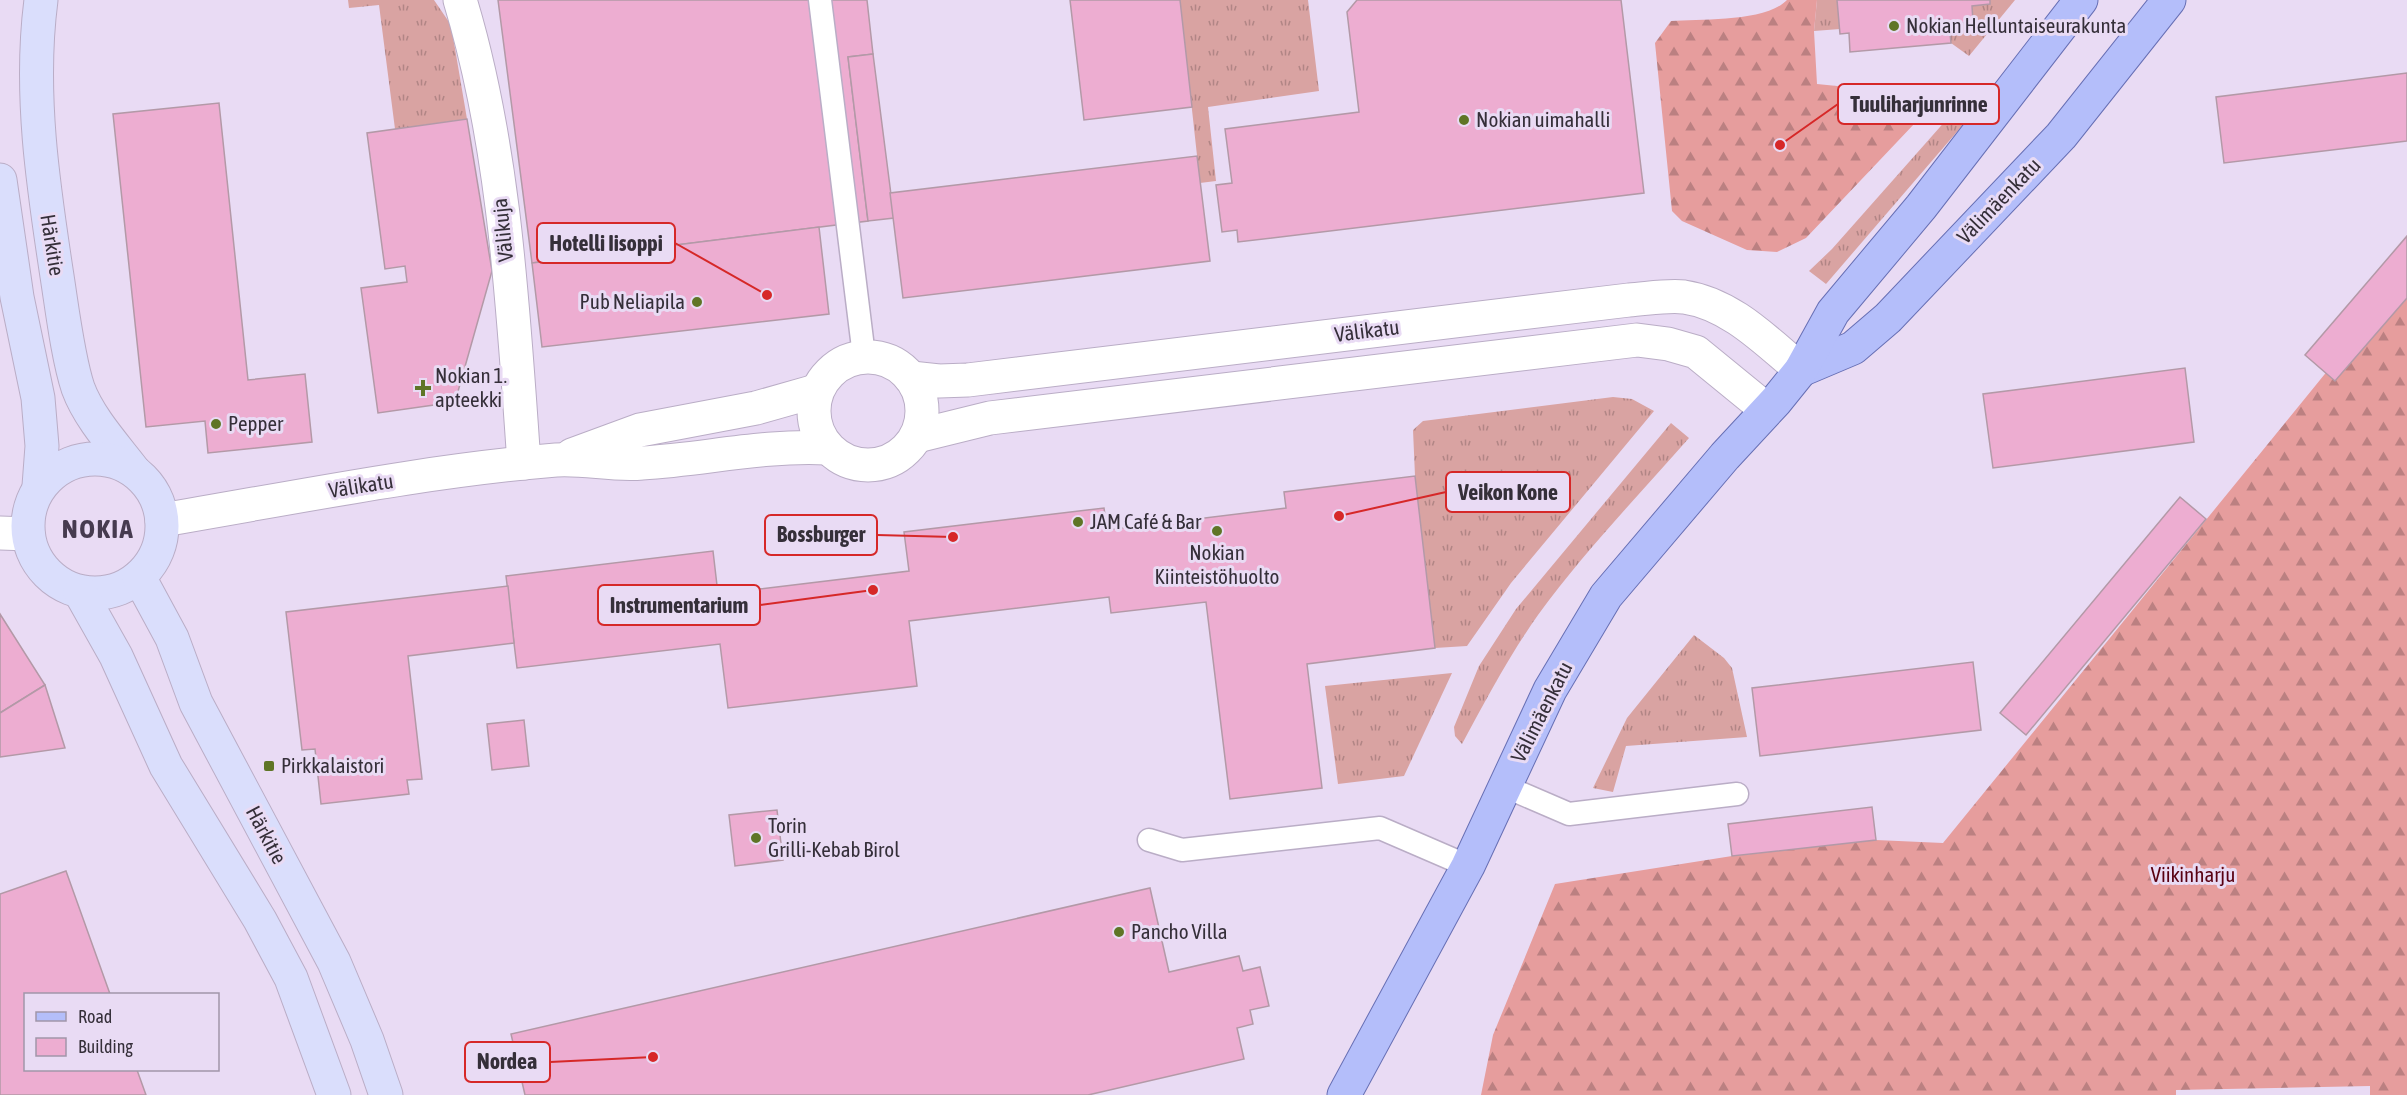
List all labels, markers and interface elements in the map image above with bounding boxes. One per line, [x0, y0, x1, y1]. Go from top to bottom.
place label: Nokian Helluntaiseurakunta [1906, 13, 2126, 37]
marker: Nokian Helluntaiseurakunta [1887, 19, 1901, 33]
callout: Tuuliharjunrinne [1838, 84, 1999, 124]
text: Tuuliharjunrinne [1850, 91, 1988, 117]
place label: Nokian uimahalli [1476, 107, 1610, 131]
marker: Nokian uimahalli [1457, 113, 1471, 127]
street label: Välimäenkatu [1952, 153, 2045, 248]
street label: Välikuja [487, 197, 517, 263]
street label: Härkitie [36, 212, 70, 277]
callout: Hotelli Iisoppi [537, 223, 675, 263]
text: Hotelli Iisoppi [549, 230, 663, 256]
place label: Pub Neliapila [580, 289, 685, 313]
marker: Pub Neliapila [690, 295, 704, 309]
street label: Välikatu [1333, 314, 1401, 346]
place label: Nokian 1. apteekki [435, 363, 507, 411]
marker: Nokian 1. apteekki [416, 381, 430, 395]
place label: Pepper [228, 411, 284, 435]
marker: Pepper [209, 417, 223, 431]
street label: Välikatu [327, 468, 395, 502]
callout: Veikon Kone [1446, 472, 1570, 512]
text: Veikon Kone [1457, 479, 1558, 505]
place label: JAM Café & Bar [1090, 509, 1202, 533]
district label: NOKIA [62, 513, 134, 544]
callout: Bossburger [765, 515, 877, 555]
marker: JAM Café & Bar [1071, 515, 1085, 529]
text: Bossburger [777, 521, 866, 547]
marker: Nokian Kiinteistöhuolto [1210, 524, 1224, 538]
place label: Nokian Kiinteistöhuolto [1155, 540, 1279, 588]
callout: Instrumentarium [598, 585, 760, 625]
text: Instrumentarium [610, 592, 748, 618]
street label: Välimäenkatu [1506, 657, 1577, 766]
place label: Pirkkalaistori [281, 753, 384, 777]
marker: Pirkkalaistori [262, 759, 276, 773]
street label: Härkitie [242, 802, 292, 868]
place label: Torin Grilli-Kebab Birol [768, 813, 900, 861]
marker: Torin Grilli-Kebab Birol [749, 831, 763, 845]
park label: Viikinharju [2151, 862, 2235, 886]
place label: Pancho Villa [1131, 919, 1228, 943]
marker: Pancho Villa [1112, 925, 1126, 939]
legend [24, 993, 219, 1071]
text: Road [78, 1006, 112, 1027]
text: Building [78, 1036, 133, 1057]
callout: Nordea [465, 1042, 550, 1082]
text: Nordea [477, 1048, 537, 1074]

